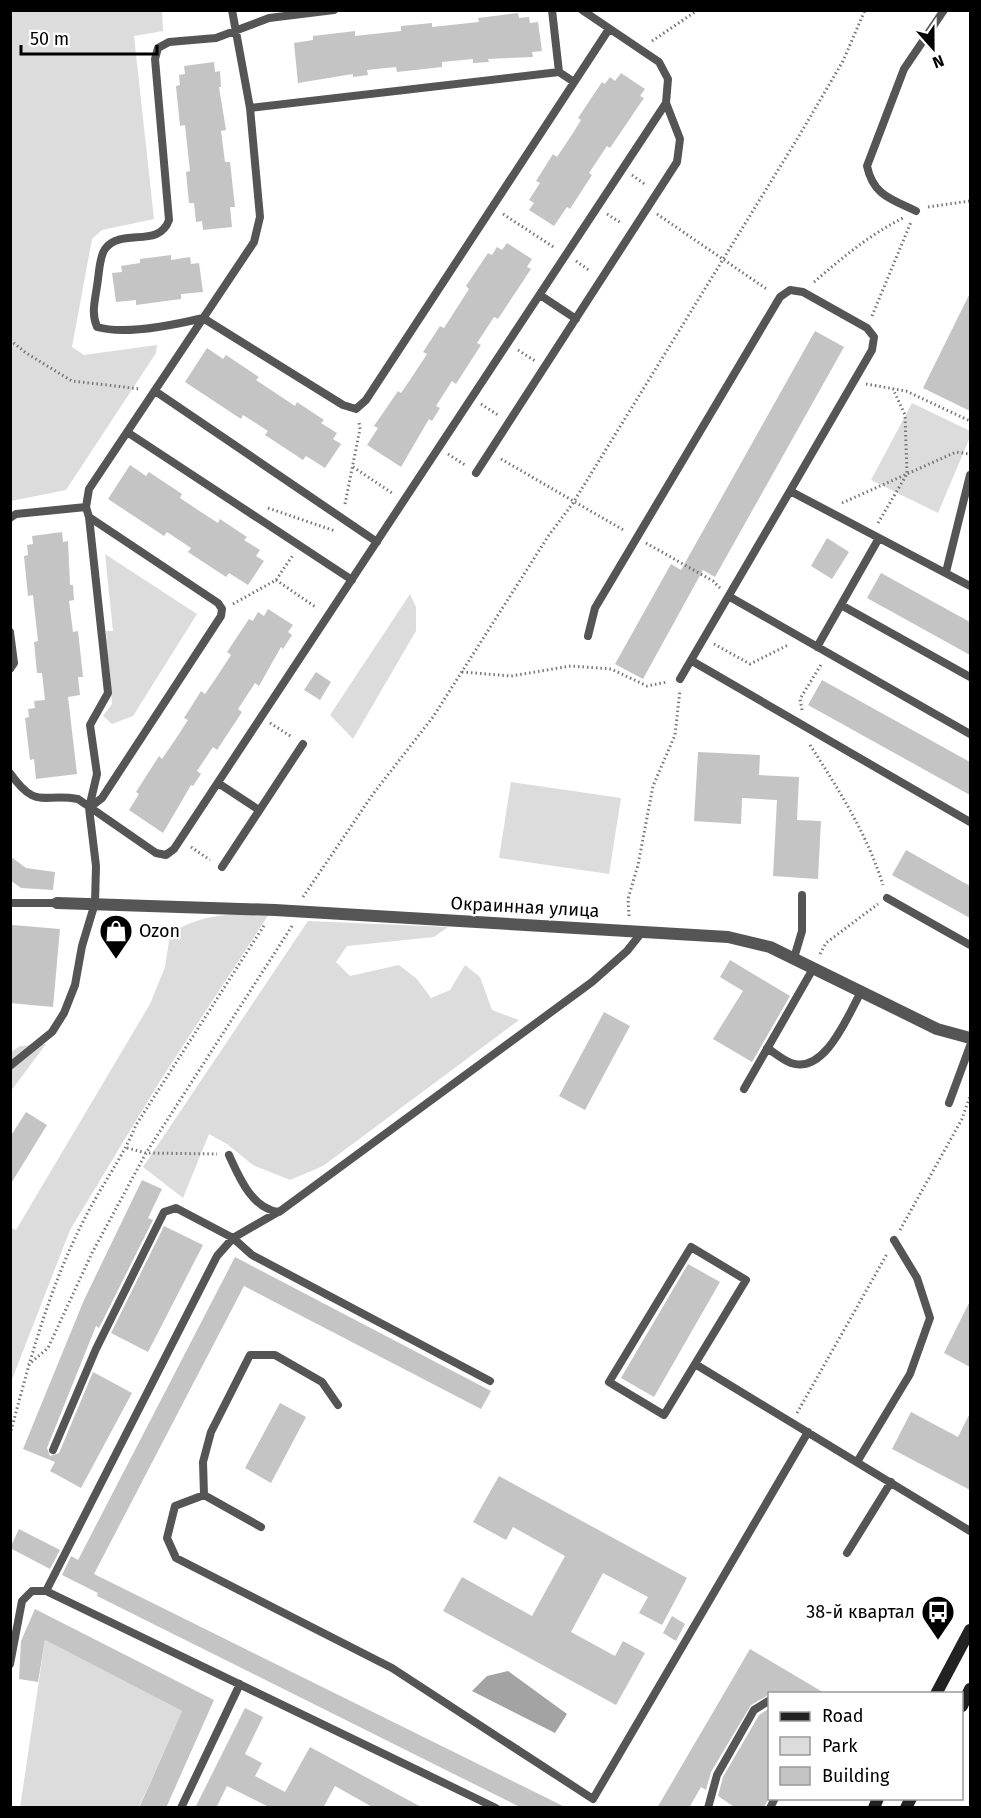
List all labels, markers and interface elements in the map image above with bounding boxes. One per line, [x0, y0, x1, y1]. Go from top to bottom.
scale bar [21, 18, 158, 56]
north arrow [903, 18, 963, 78]
text: 50 m [30, 28, 69, 50]
text: N [930, 51, 947, 72]
street label: Окраинная улица [450, 892, 600, 922]
shop icon: Ozon [98, 913, 134, 960]
place label: Ozon [139, 920, 180, 942]
bus stop icon: 38-й квартал [920, 1594, 956, 1641]
place label: 38-й квартал [806, 1601, 915, 1623]
legend [768, 1692, 963, 1800]
text: Road [822, 1705, 864, 1727]
text: Park [822, 1735, 858, 1757]
text: Building [822, 1765, 890, 1787]

